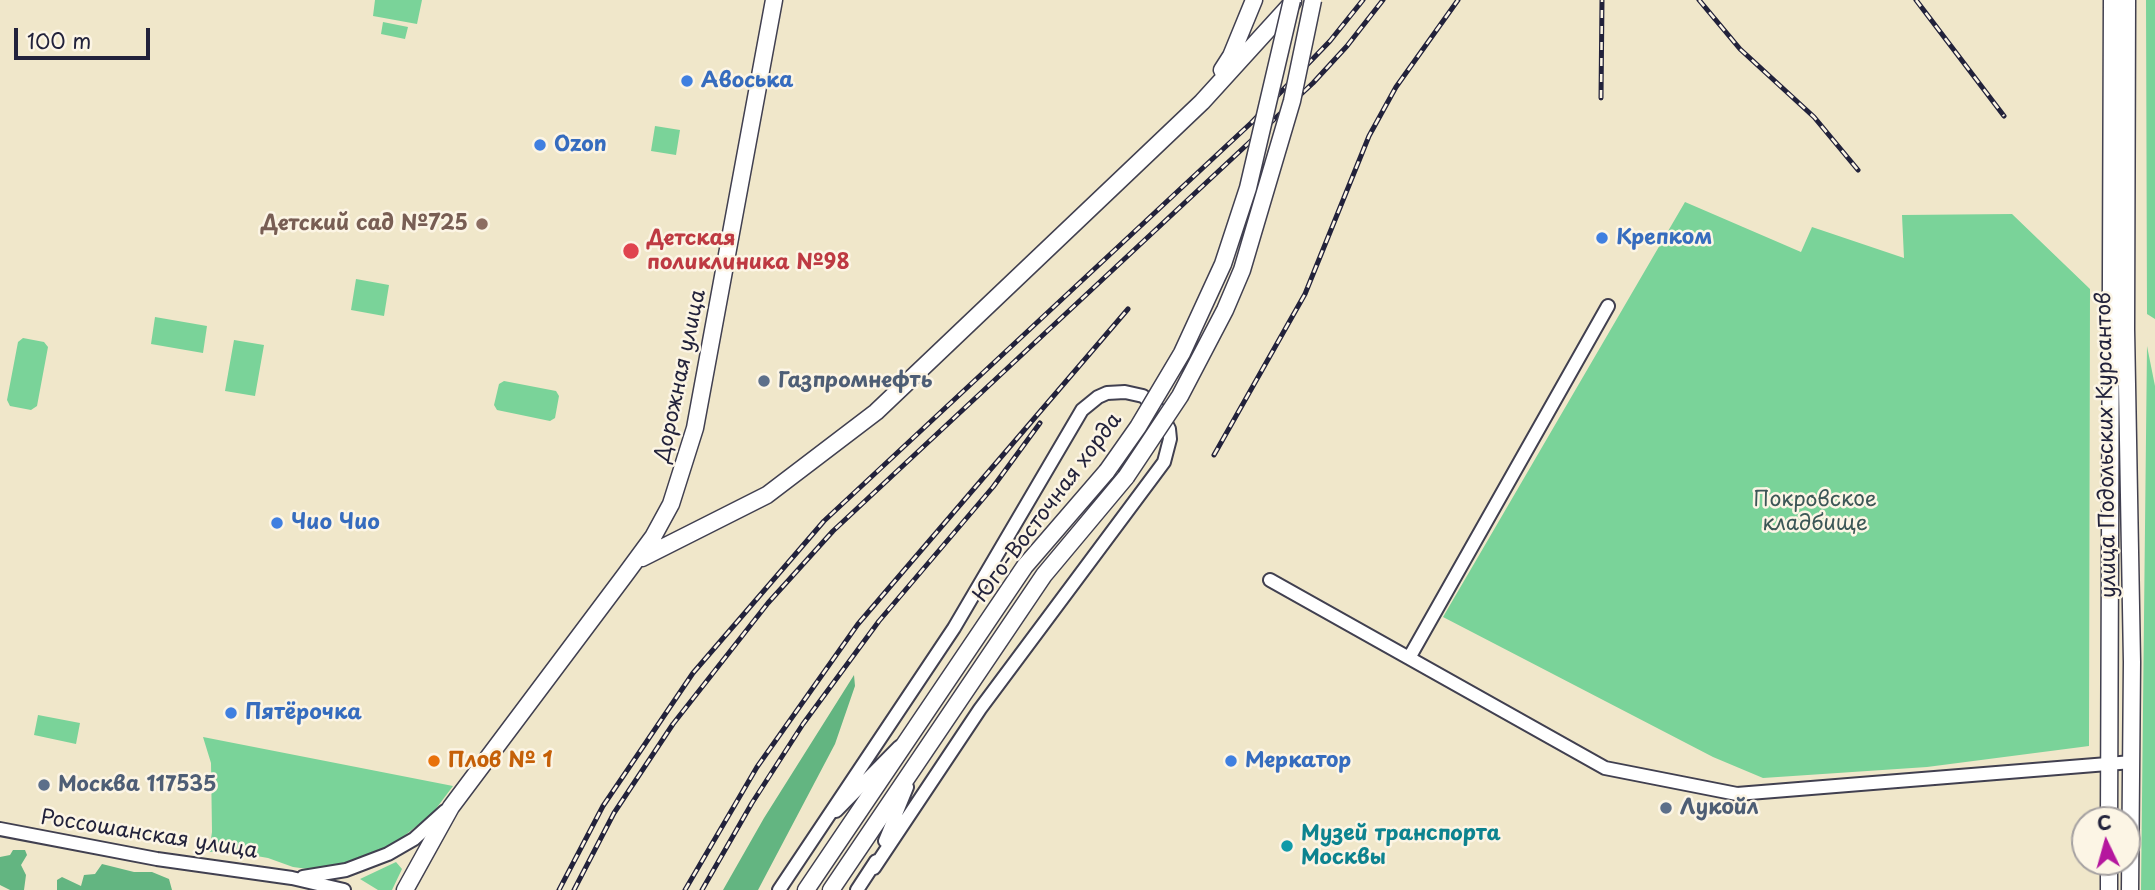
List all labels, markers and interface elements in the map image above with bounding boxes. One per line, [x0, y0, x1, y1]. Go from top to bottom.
scale bar [18, 14, 154, 58]
text: 100 m [27, 24, 91, 56]
place label: Авоська [701, 68, 794, 94]
marker: Авоська [679, 73, 695, 89]
place label: Ozon [554, 132, 607, 158]
marker: Ozon [532, 137, 548, 153]
place label: Детский сад №725 [261, 211, 468, 237]
marker: Детский сад №725 [474, 216, 490, 232]
place label: Крепком [1616, 225, 1712, 251]
place label: Детская поликлиника №98 [647, 226, 850, 276]
marker: Крепком [1594, 230, 1610, 246]
marker: Детская поликлиника №98 [621, 241, 641, 261]
street label: Дорожная улица [650, 287, 712, 465]
street label: улица Подольских Курсантов [2092, 292, 2122, 598]
place label: Газпромнефть [778, 368, 933, 394]
marker: Газпромнефть [756, 373, 772, 389]
street label: Юго-Восточная хорда [969, 408, 1127, 608]
park label: Покровское кладбище [1753, 487, 1877, 537]
place label: Чио Чио [291, 510, 380, 536]
marker: Чио Чио [269, 515, 285, 531]
place label: Пятёрочка [245, 700, 362, 726]
marker: Пятёрочка [223, 705, 239, 721]
place label: Плов № 1 [448, 748, 552, 774]
place label: Меркатор [1245, 748, 1351, 774]
marker: Плов № 1 [426, 753, 442, 769]
marker: Меркатор [1223, 753, 1239, 769]
place label: Москва 117535 [58, 772, 217, 798]
marker: Москва 117535 [36, 777, 52, 793]
place label: Лукойл [1680, 795, 1759, 821]
marker: Лукойл [1658, 800, 1674, 816]
street label: Россошанская улица [39, 805, 259, 865]
north arrow [2071, 806, 2141, 876]
text: С [2096, 808, 2113, 837]
place label: Музей транспорта Москвы [1301, 821, 1501, 871]
marker: Музей транспорта Москвы [1279, 838, 1295, 854]

